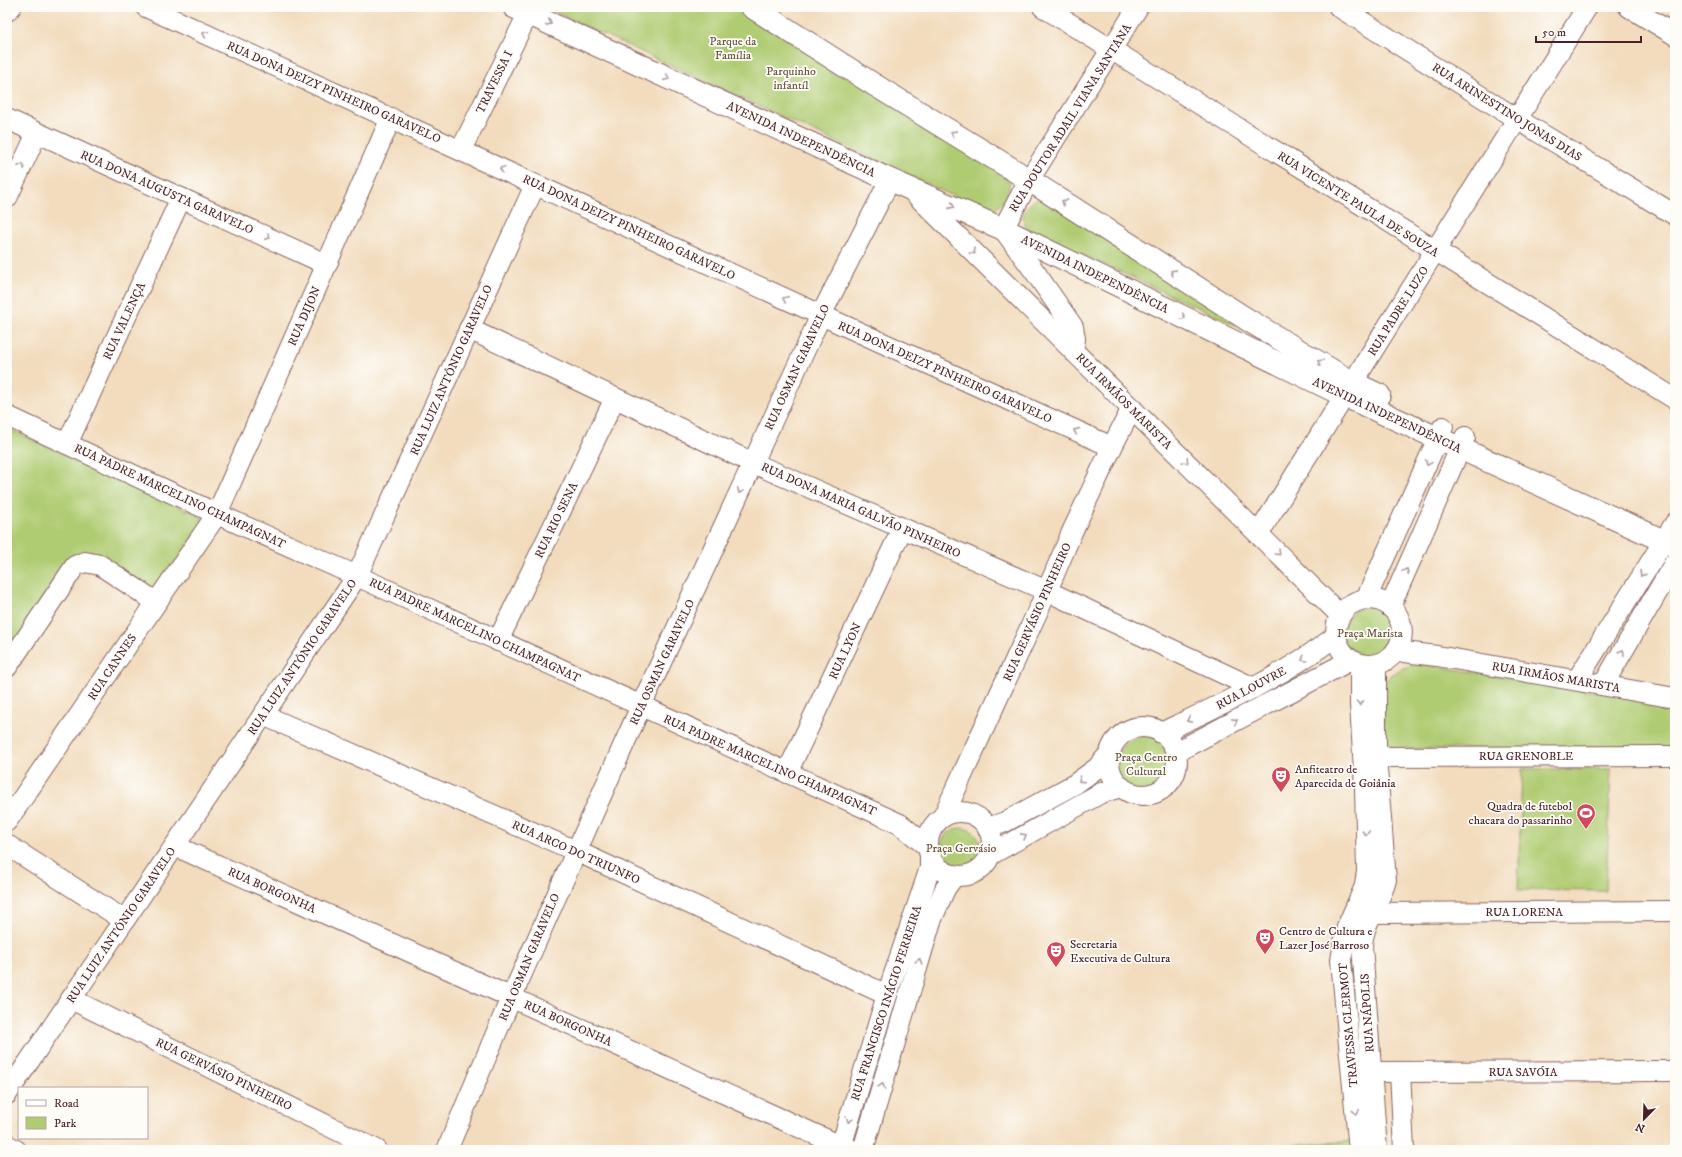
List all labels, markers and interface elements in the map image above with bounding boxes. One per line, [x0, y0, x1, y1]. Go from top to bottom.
scale bar [1536, 18, 1641, 44]
one-way arrow [546, 19, 553, 27]
street label: RUA DOUTOR ADAIL VIANA SANTANA [1006, 21, 1135, 215]
text: 50 m [1542, 25, 1566, 40]
one-way arrow [202, 31, 210, 39]
park label: Parque da Família [710, 34, 757, 63]
street label: RUA DONA DEIZY PINHEIRO GARAVELO [224, 38, 443, 147]
street label: TRAVESSA I [473, 48, 516, 116]
street label: RUA ARINESTINO JONAS DIAS [1429, 60, 1584, 165]
park label: Parquinho infantíl [766, 64, 816, 93]
one-way arrow [663, 73, 671, 81]
street label: AVENIDA INDEPENDÊNCIA [724, 98, 878, 181]
one-way arrow [951, 131, 958, 138]
street label: RUA DONA AUGUSTA GARAVELO [78, 147, 256, 238]
street label: RUA VICENTE PAULA DE SOUZA [1274, 148, 1442, 261]
one-way arrow [17, 162, 25, 170]
one-way arrow [498, 166, 506, 174]
street label: RUA DONA DEIZY PINHEIRO GARAVELO [520, 171, 738, 283]
one-way arrow [1061, 199, 1068, 207]
one-way arrow [947, 201, 955, 209]
street label: AVENIDA INDEPENDÊNCIA [1019, 232, 1171, 317]
one-way arrow [264, 233, 271, 241]
one-way arrow [968, 247, 976, 255]
street label: RUA PADRE LUZO [1365, 264, 1432, 359]
one-way arrow [1170, 269, 1177, 277]
street label: RUA VALENÇA [100, 280, 149, 363]
street label: RUA LUIZ ANTÔNIO GARAVELO [407, 283, 496, 458]
street label: RUA DIJON [285, 284, 324, 348]
one-way arrow [782, 296, 790, 304]
street label: RUA OSMAN GARAVELO [762, 302, 833, 433]
one-way arrow [1178, 312, 1186, 320]
street label: RUA DONA DEIZY PINHEIRO GARAVELO [835, 318, 1054, 427]
street label: RUA IRMÃOS MARISTA [1072, 350, 1175, 453]
one-way arrow [1317, 360, 1324, 367]
street label: AVENIDA INDEPENDÊNCIA [1310, 374, 1464, 457]
one-way arrow [1073, 427, 1080, 435]
street label: RUA PADRE MARCELINO CHAMPAGNAT [72, 441, 288, 552]
one-way arrow [1181, 456, 1189, 464]
street label: RUA DONA MARIA GALVÃO PINHEIRO [759, 459, 963, 561]
one-way arrow [1424, 459, 1432, 466]
street label: RUA RIO SENA [532, 479, 582, 561]
one-way arrow [737, 486, 745, 494]
street label: RUA GERVÁSIO PINHEIRO [1000, 541, 1075, 684]
one-way arrow [1273, 548, 1281, 555]
one-way arrow [1401, 568, 1409, 575]
one-way arrow [1640, 570, 1647, 577]
street label: RUA PADRE MARCELINO CHAMPAGNAT [367, 575, 583, 686]
street label: RUA LUIZ ANTÔNIO GARAVELO [244, 576, 360, 738]
street label: RUA OSMAN GARAVELO [627, 597, 698, 728]
street label: RUA LYON [826, 620, 865, 682]
park label: Praça Marista [1337, 626, 1404, 641]
street label: RUA CANNES [85, 631, 140, 703]
one-way arrow [1618, 649, 1625, 656]
one-way arrow [1301, 654, 1308, 662]
street label: RUA IRMÃOS MARISTA [1491, 659, 1622, 696]
street label: RUA LOUVRE [1214, 663, 1289, 713]
one-way arrow [1356, 700, 1364, 706]
street label: RUA PADRE MARCELINO CHAMPAGNAT [661, 711, 879, 819]
one-way arrow [1186, 715, 1194, 723]
one-way arrow [1231, 718, 1238, 726]
street label: RUA GRENOBLE [1479, 749, 1574, 764]
park label: Praça Centro Cultural [1115, 750, 1177, 779]
place label: Anfiteatro de Aparecida de Goiânia [1295, 762, 1396, 791]
theatre icon: Anfiteatro de Aparecida de Goiânia [1270, 765, 1292, 793]
one-way arrow [1079, 775, 1086, 782]
place label: Quadra de futebol chacara do passarinho [1468, 799, 1572, 828]
sports icon: Quadra de futebol chacara do passarinho [1575, 802, 1597, 830]
street label: RUA ARCO DO TRIUNFO [509, 817, 642, 887]
one-way arrow [1362, 830, 1370, 836]
one-way arrow [1020, 834, 1027, 841]
park label: Praça Gervásio [926, 841, 996, 856]
street label: RUA LUIZ ANTÔNIO GARAVELO [63, 844, 179, 1006]
street label: RUA BORGONHA [225, 864, 319, 917]
street label: RUA OSMAN GARAVELO [496, 891, 563, 1023]
street label: RUA FRANCISCO INÁCIO FERREIRA [848, 903, 925, 1103]
street label: RUA LORENA [1485, 905, 1563, 920]
place label: Centro de Cultura e Lazer José Barroso [1279, 924, 1373, 953]
theatre icon: Centro de Cultura e Lazer José Barroso [1254, 927, 1276, 955]
place label: Secretaria Executiva de Cultura [1070, 937, 1171, 966]
theatre icon: Secretaria Executiva de Cultura [1045, 940, 1067, 968]
one-way arrow [914, 958, 923, 965]
street label: TRAVESSA CLERMOT [1336, 962, 1361, 1088]
street label: RUA NÁPOLIS [1357, 973, 1378, 1053]
street label: RUA BORGONHA [521, 997, 615, 1050]
street label: RUA GERVÁSIO PINHEIRO [153, 1035, 295, 1114]
street label: RUA SAVÓIA [1489, 1065, 1558, 1080]
one-way arrow [877, 1082, 886, 1089]
legend [18, 1087, 148, 1139]
text: Road [54, 1096, 79, 1111]
north arrow [1624, 1099, 1664, 1139]
one-way arrow [1351, 1109, 1360, 1115]
text: Park [54, 1116, 76, 1131]
one-way arrow [845, 1116, 854, 1123]
text: N [1634, 1119, 1647, 1135]

